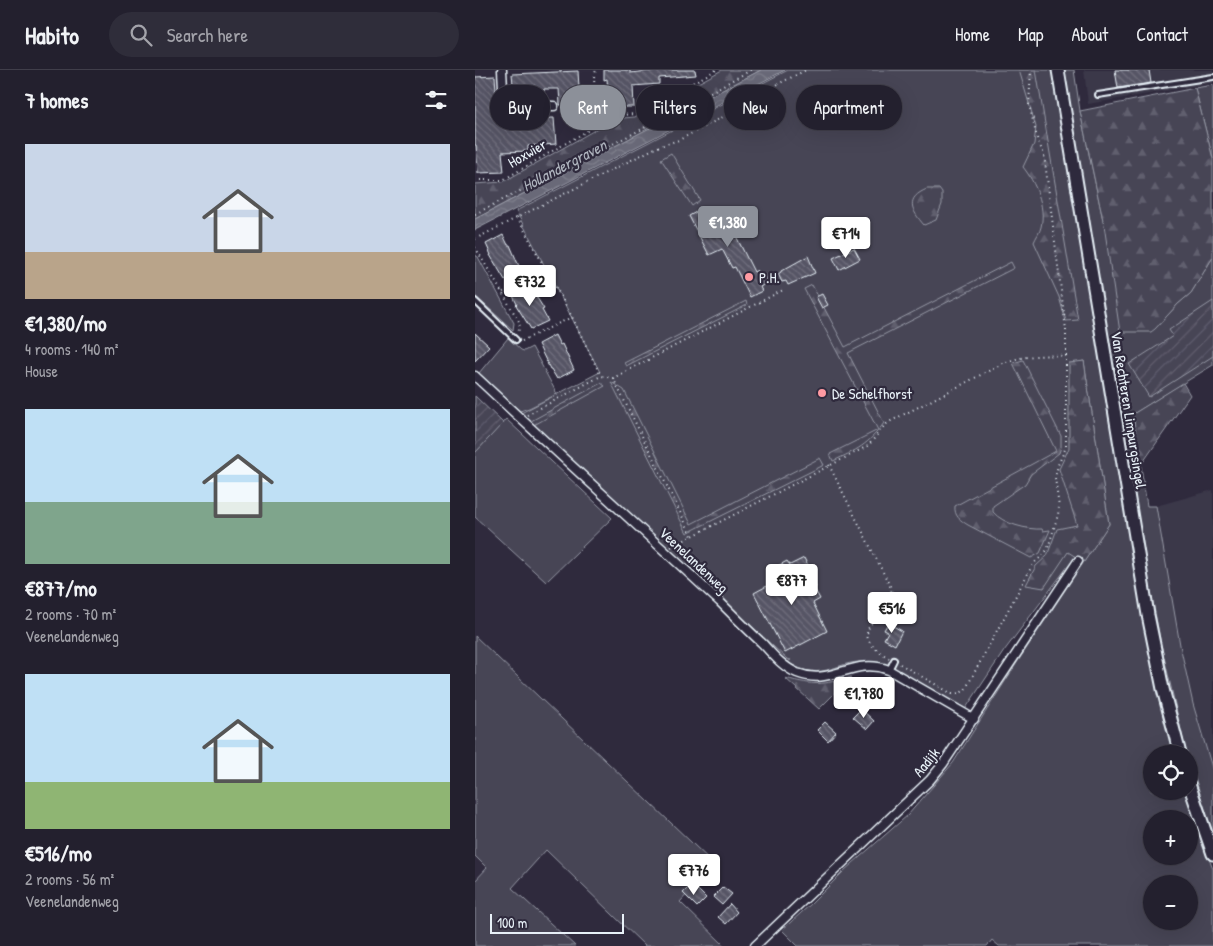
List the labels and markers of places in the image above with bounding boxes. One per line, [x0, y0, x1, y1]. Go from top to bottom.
pin: €1,380 [687, 206, 769, 248]
pin: €714 [816, 216, 876, 259]
pin: €732 [500, 264, 560, 307]
place label: P.H. [759, 267, 780, 288]
marker: P.H. [743, 271, 755, 283]
place label: De Schelfhorst [832, 383, 913, 404]
marker: De Schelfhorst [816, 387, 828, 399]
pin: €877 [762, 564, 822, 606]
pin: €516 [862, 592, 922, 634]
pin: €1,780 [823, 676, 905, 719]
pin: €776 [664, 854, 724, 896]

